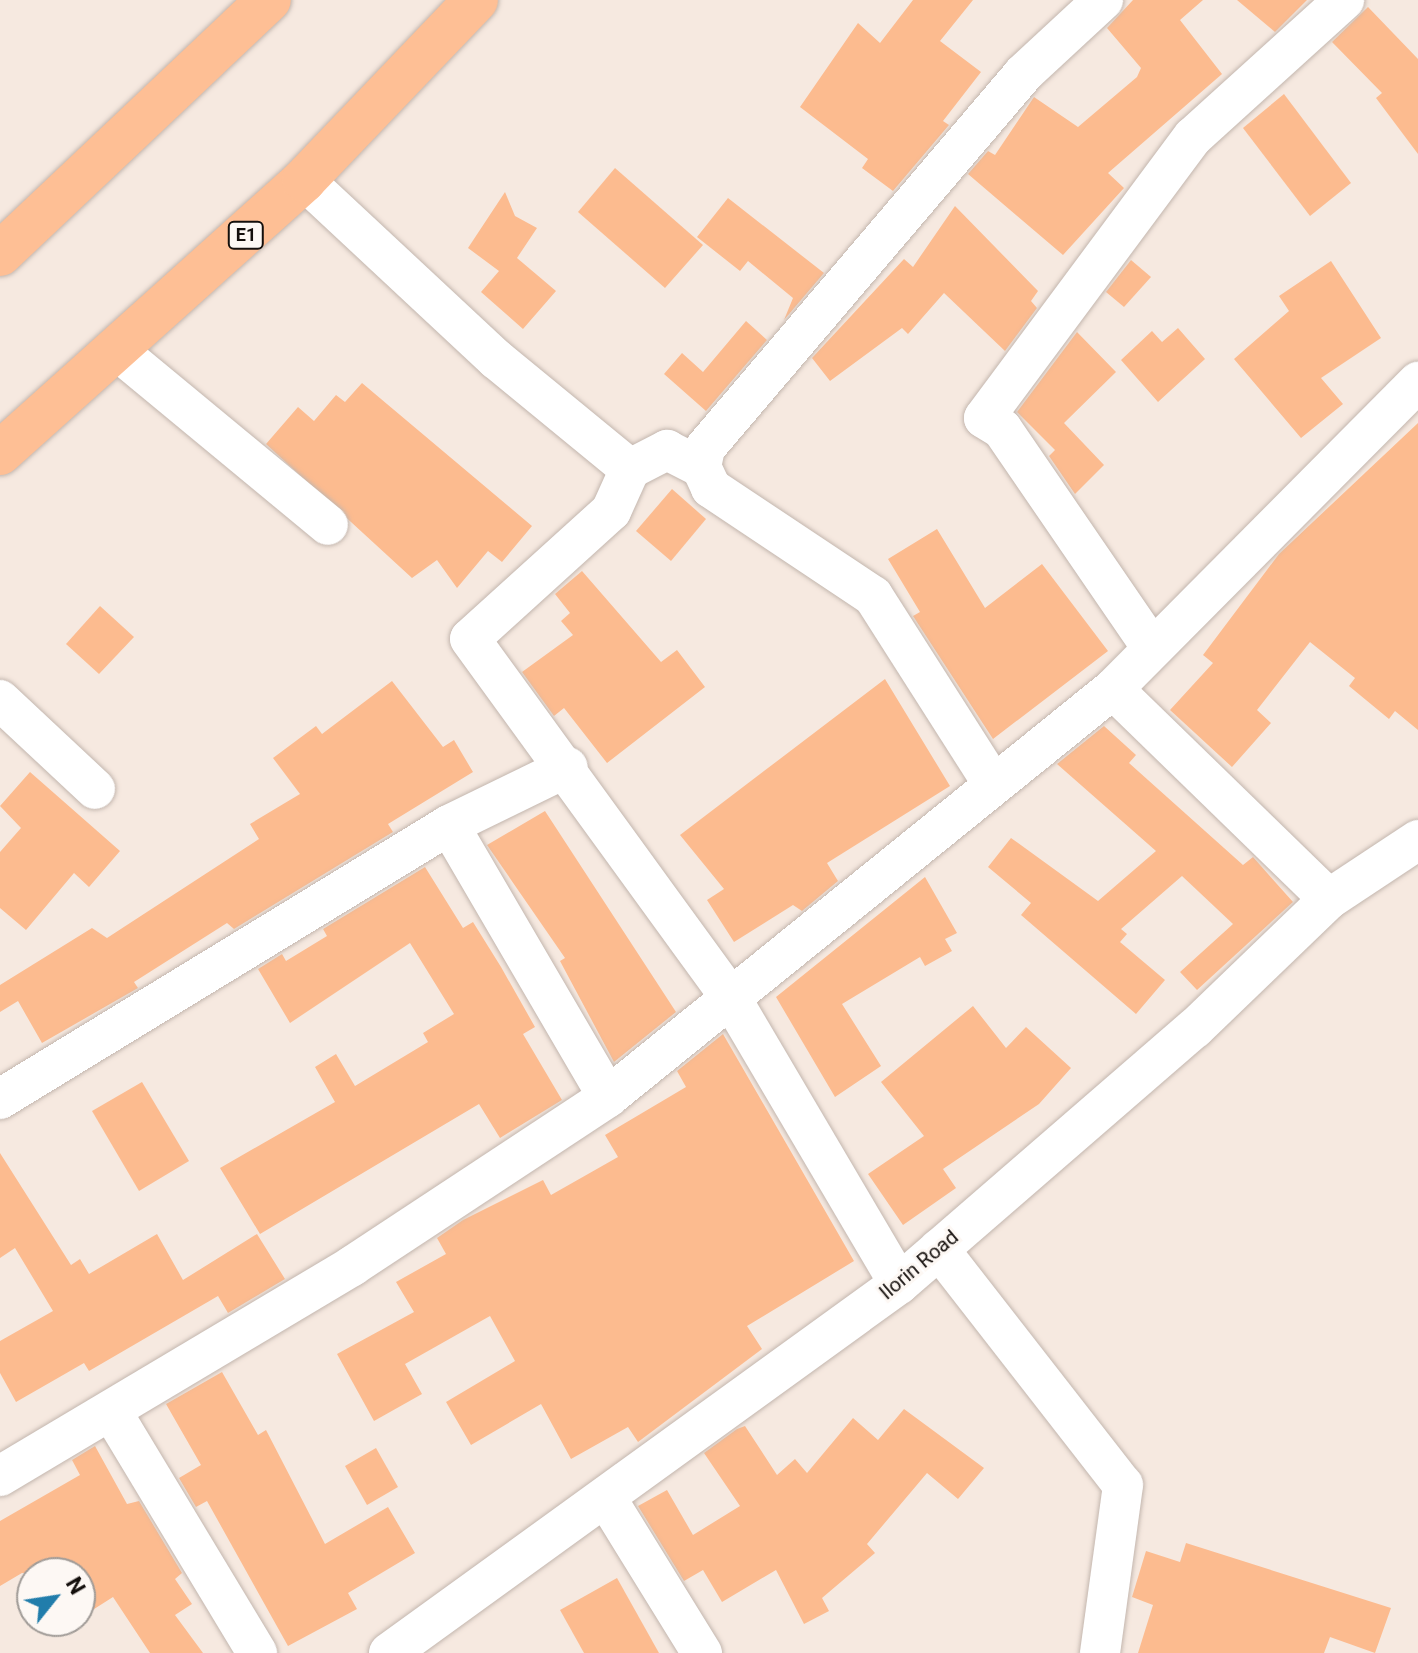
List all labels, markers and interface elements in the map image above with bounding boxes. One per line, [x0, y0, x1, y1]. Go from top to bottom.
road number: E1 [226, 221, 266, 249]
street label: Ilorin Road [875, 1225, 963, 1305]
north arrow [16, 1557, 96, 1637]
text: N [61, 1573, 90, 1599]

